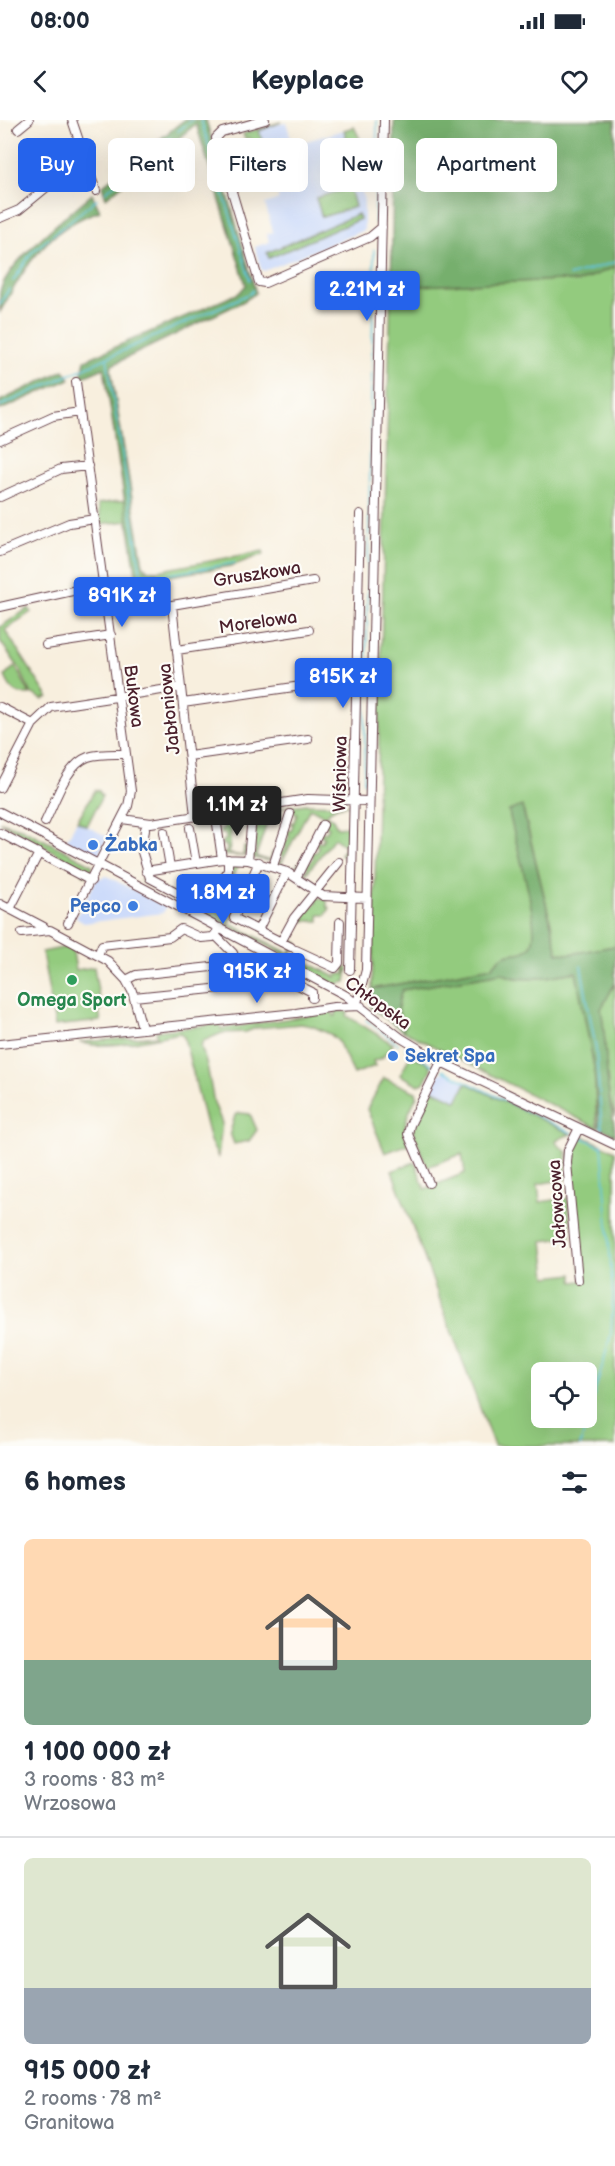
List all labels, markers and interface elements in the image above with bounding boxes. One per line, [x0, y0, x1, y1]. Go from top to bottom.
text: 08:00 [30, 8, 90, 35]
icon: back [24, 65, 57, 98]
text: Keyplace [251, 65, 364, 97]
icon: heart [558, 65, 591, 98]
chip: Buy [18, 138, 96, 192]
chip: Rent [108, 138, 195, 192]
chip: Filters [207, 138, 308, 192]
chip: New [320, 138, 404, 192]
chip: Apartment [416, 138, 557, 192]
pin: 2.21M zł [305, 271, 429, 322]
text: 2.21M zł [329, 278, 405, 302]
street label: Gruszkowa [212, 557, 302, 592]
pin: 891K zł [67, 577, 177, 628]
text: 891K zł [88, 584, 156, 608]
street label: Morelowa [218, 607, 299, 638]
pin: 815K zł [288, 658, 398, 709]
street label: Jabłoniowa [154, 662, 185, 756]
street label: Bukowa [119, 663, 148, 729]
text: 815K zł [309, 665, 377, 689]
street label: Wiśniowa [329, 736, 352, 812]
pin: 1.1M zł [182, 786, 292, 837]
text: 1.1M zł [206, 793, 268, 817]
place label: Żabka [105, 833, 158, 856]
marker: Żabka [86, 838, 100, 852]
pin: 1.8M zł [168, 874, 278, 925]
text: 1.8M zł [191, 881, 256, 905]
place label: Pepco [70, 896, 121, 917]
marker: Pepco [126, 899, 140, 913]
pin: 915K zł [202, 953, 312, 1004]
text: 915K zł [223, 960, 291, 984]
street label: Chłopska [341, 972, 415, 1034]
marker: Omega Sport [65, 973, 79, 987]
place label: Omega Sport [17, 990, 127, 1011]
place label: Sekret Spa [405, 1046, 495, 1067]
marker: Sekret Spa [386, 1049, 400, 1063]
street label: Jałowcowa [544, 1159, 571, 1249]
map controls [531, 1362, 597, 1428]
button: locate [531, 1362, 597, 1428]
icon: filters [558, 1466, 591, 1499]
text: 6 homes [24, 1467, 126, 1498]
icon: home [254, 1578, 362, 1686]
text: 1 100 000 zł [24, 1737, 171, 1768]
text: 3 rooms · 83 m² [24, 1768, 165, 1792]
text: Wrzosowa [24, 1792, 116, 1816]
icon: home [254, 1897, 362, 2005]
text: 915 000 zł [24, 2056, 151, 2087]
text: 2 rooms · 78 m² [24, 2087, 162, 2111]
text: Granitowa [24, 2111, 114, 2135]

